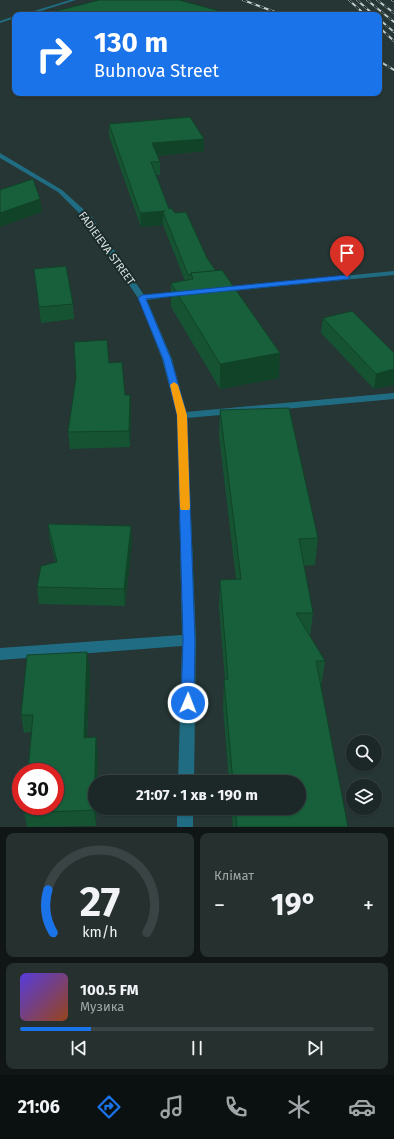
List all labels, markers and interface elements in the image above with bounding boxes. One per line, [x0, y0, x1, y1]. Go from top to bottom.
text: 130 m [94, 26, 168, 59]
icon: right [28, 28, 80, 80]
text: Bubnova Street [94, 60, 219, 82]
street label: FADIEIEVA STREET [76, 209, 138, 288]
pin [330, 236, 364, 277]
icon: arrive [336, 242, 358, 264]
position arrow [167, 682, 209, 724]
map controls [346, 735, 382, 815]
button: search [346, 735, 382, 771]
speed limit sign: 30 [12, 763, 64, 815]
button: layers [346, 779, 382, 815]
text: 21:07 · 1 хв · 190 m [136, 786, 258, 804]
text: Клімат [214, 868, 254, 883]
text: 27 [80, 877, 120, 927]
text: 19° [271, 887, 317, 923]
text: − [214, 892, 225, 919]
text: + [363, 892, 374, 919]
text: km/h [82, 924, 118, 941]
text: 100.5 FM [80, 981, 139, 999]
text: Музика [80, 999, 124, 1014]
icon: previous [68, 1037, 90, 1059]
icon: pause [186, 1037, 208, 1059]
icon: next [304, 1037, 326, 1059]
icon: directions [95, 1093, 123, 1121]
icon: music [158, 1093, 186, 1121]
icon: phone [222, 1093, 250, 1121]
icon: climate [285, 1093, 313, 1121]
icon: car [348, 1093, 376, 1121]
text: 21:06 [18, 1096, 60, 1118]

